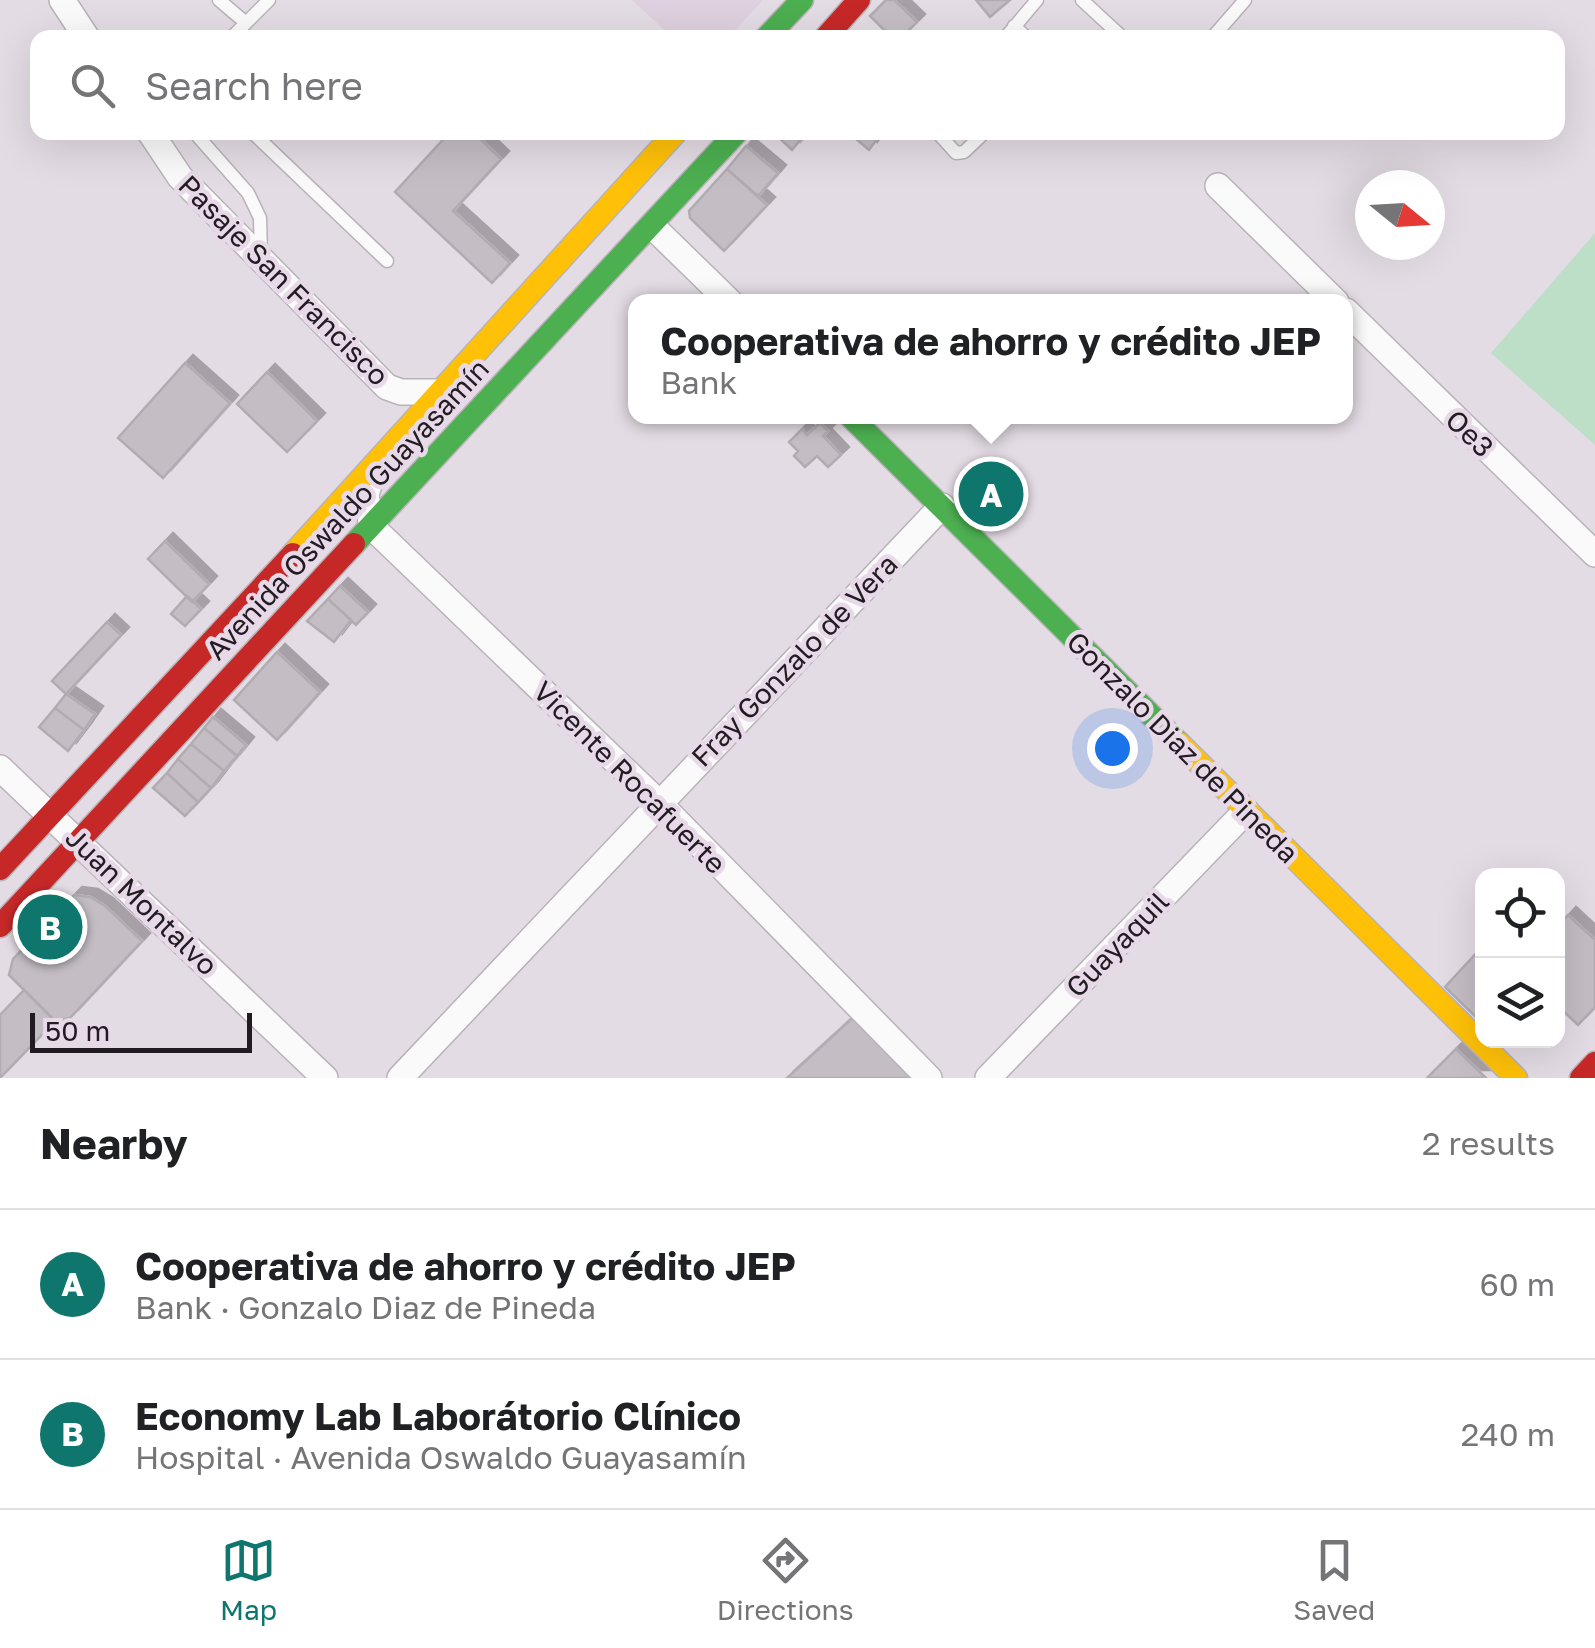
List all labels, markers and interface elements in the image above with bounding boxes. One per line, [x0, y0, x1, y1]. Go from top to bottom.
search box [30, 30, 1565, 140]
icon: search [65, 58, 120, 113]
text: Search here [145, 63, 363, 108]
street label: Pasaje San Francisco [172, 168, 396, 392]
north arrow [1355, 170, 1445, 260]
popup [628, 294, 1353, 424]
text: Cooperativa de ahorro y crédito JEP [660, 318, 1321, 363]
street label: Avenida Oswaldo Guayasamín [199, 352, 495, 666]
text: Bank [660, 363, 737, 401]
street label: Oe3 [1439, 403, 1501, 463]
pin: A [958, 456, 1024, 532]
street label: Fray Gonzalo de Vera [684, 547, 904, 773]
street label: Gonzalo Diaz de Pineda [1061, 625, 1305, 869]
street label: Vicente Rocafuerte [527, 674, 733, 880]
your location [1087, 723, 1138, 774]
street label: Juan Montalvo [59, 820, 225, 982]
map controls [1475, 868, 1565, 1048]
button: locate [1475, 868, 1565, 958]
street label: Guayaquil [1059, 885, 1175, 1003]
pin: B [18, 890, 82, 964]
button: layers [1475, 958, 1565, 1048]
scale bar [30, 1008, 252, 1052]
text: 50 m [45, 1014, 110, 1047]
text: Nearby [40, 1118, 188, 1168]
text: 2 results [1422, 1124, 1555, 1162]
text: Cooperativa de ahorro y crédito JEP [135, 1243, 796, 1288]
text: A [61, 1265, 84, 1303]
text: 60 m [1479, 1265, 1555, 1303]
text: Bank · Gonzalo Diaz de Pineda [135, 1288, 596, 1326]
text: Economy Lab Laborátorio Clínico [135, 1393, 741, 1438]
text: B [61, 1415, 84, 1453]
text: 240 m [1461, 1415, 1555, 1453]
text: Hospital · Avenida Oswaldo Guayasamín [135, 1438, 747, 1476]
tab: Map [220, 1533, 277, 1626]
tab: Directions [717, 1533, 854, 1626]
tab: Saved [1293, 1533, 1375, 1626]

